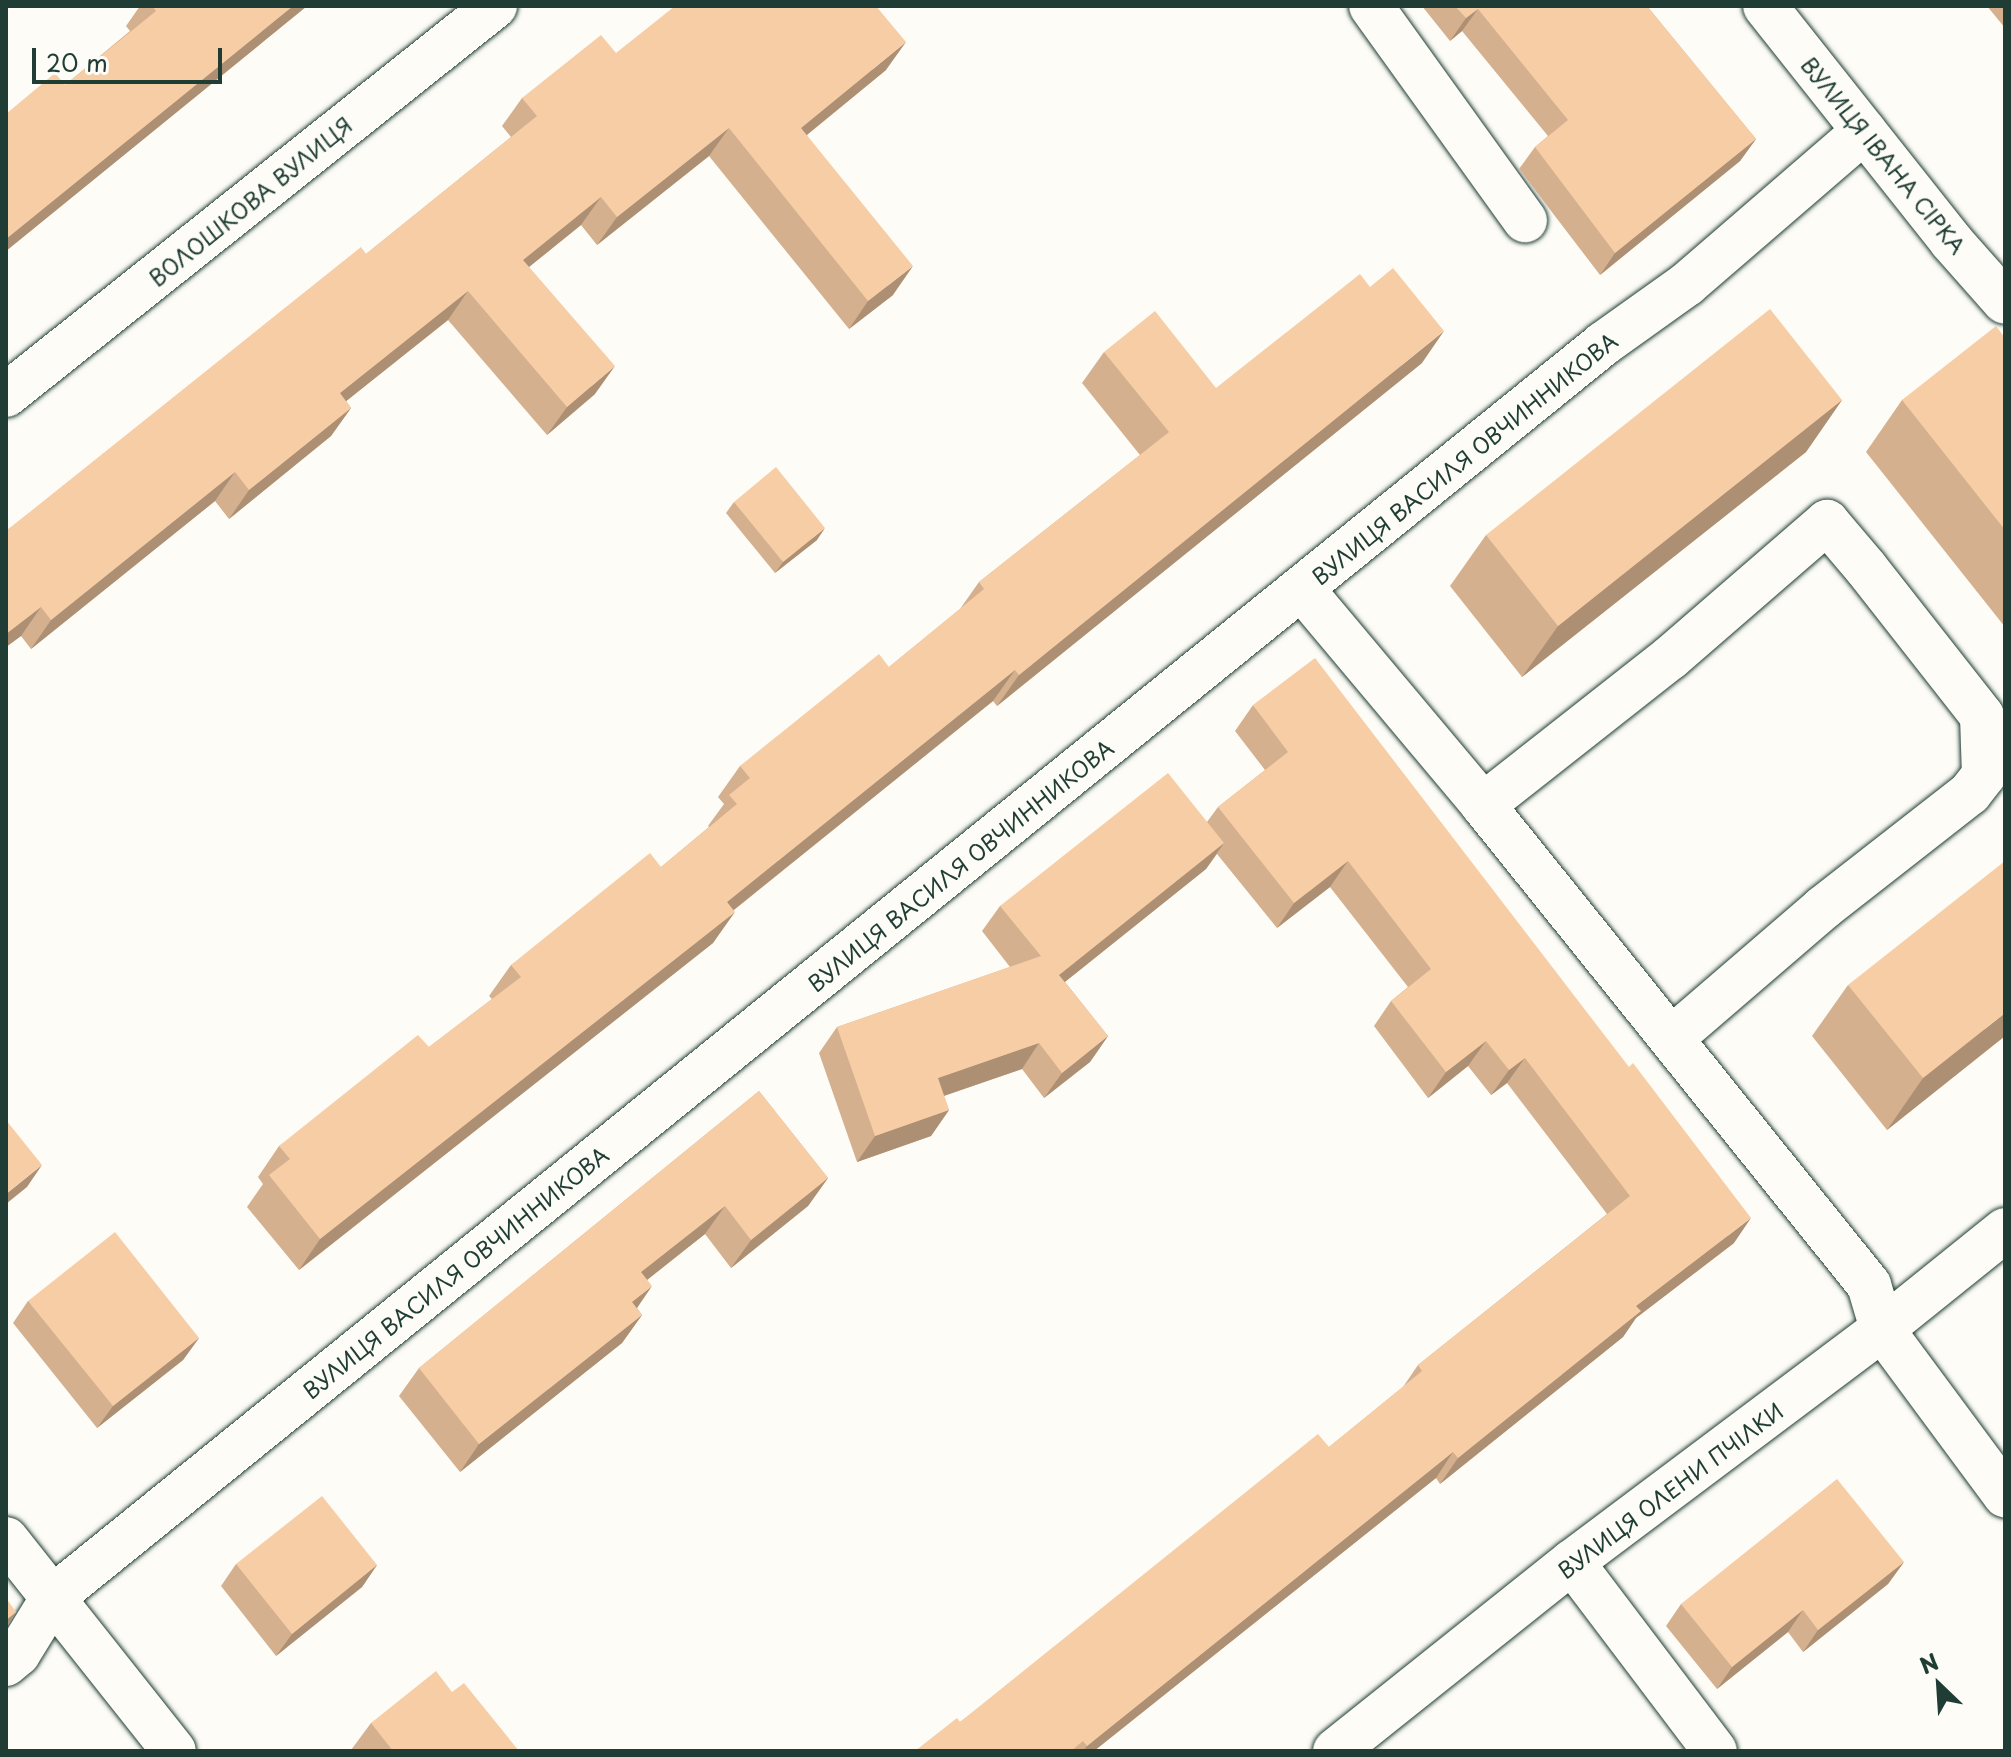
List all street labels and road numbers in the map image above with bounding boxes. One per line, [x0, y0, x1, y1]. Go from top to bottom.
street label: ВУЛИЦЯ ІВАНА СІРКА [1796, 51, 1972, 259]
street label: ВОЛОШКОВА ВУЛИЦЯ [143, 111, 357, 291]
street label: ВУЛИЦЯ ВАСИЛЯ ОВЧИННИКОВА [1306, 326, 1622, 590]
street label: ВУЛИЦЯ ВАСИЛЯ ОВЧИННИКОВА [802, 733, 1118, 997]
street label: ВУЛИЦЯ ВАСИЛЯ ОВЧИННИКОВА [297, 1140, 613, 1404]
street label: ВУЛИЦЯ ОЛЕНИ ПЧІЛКИ [1552, 1396, 1788, 1584]

